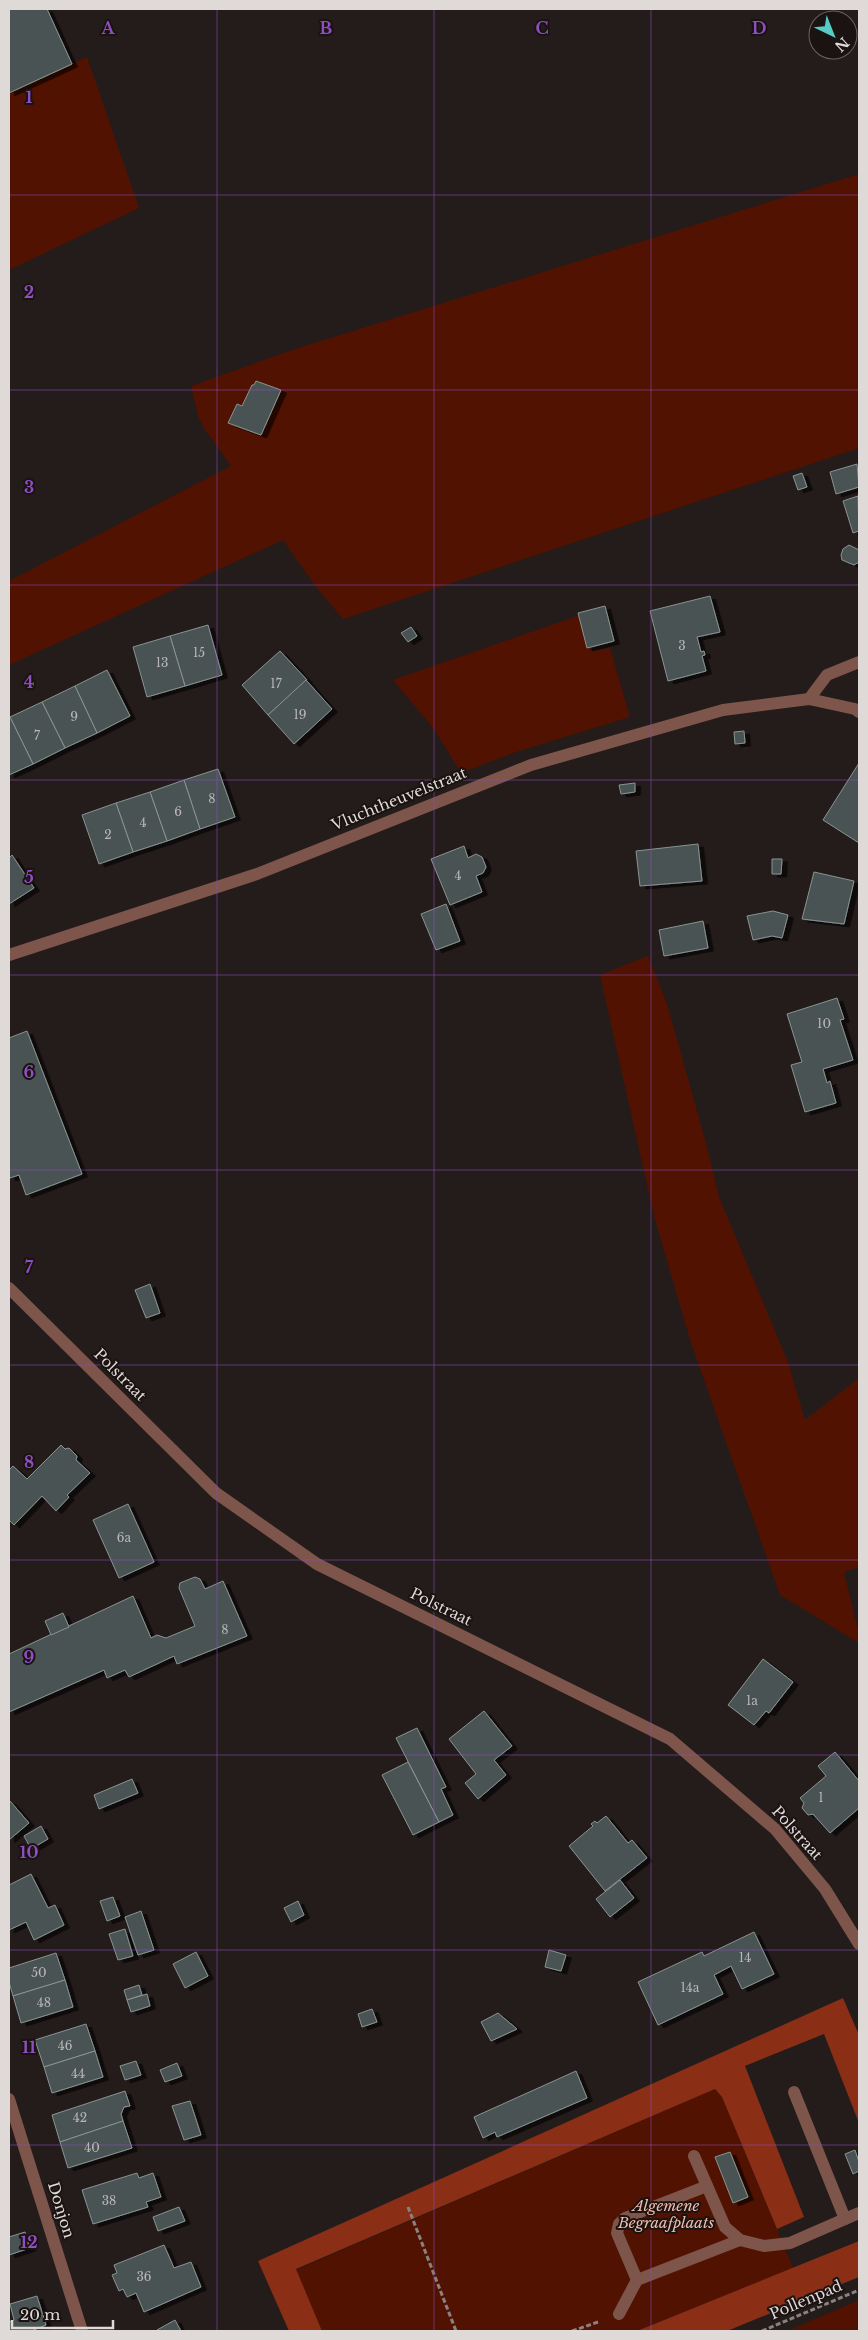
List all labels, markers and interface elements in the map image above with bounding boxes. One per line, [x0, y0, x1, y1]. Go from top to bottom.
north arrow [808, 10, 858, 60]
text: A [101, 18, 116, 38]
text: B [320, 18, 333, 38]
text: C [535, 18, 549, 38]
text: D [752, 18, 766, 38]
text: N [831, 33, 853, 56]
text: 1 [26, 87, 33, 107]
text: 2 [24, 282, 34, 302]
text: 3 [24, 477, 34, 497]
house number: 3 [678, 638, 686, 653]
house number: 15 [193, 645, 205, 660]
house number: 13 [156, 655, 168, 670]
text: 4 [24, 672, 34, 692]
house number: 17 [270, 676, 283, 691]
house number: 19 [293, 707, 307, 722]
house number: 9 [70, 709, 78, 724]
house number: 7 [34, 728, 41, 743]
street label: Vluchtheuvelstraat [327, 763, 470, 835]
house number: 8 [208, 791, 216, 806]
house number: 6 [174, 804, 182, 819]
house number: 4 [139, 815, 147, 830]
house number: 2 [104, 827, 112, 842]
text: 5 [24, 867, 34, 887]
house number: 4 [454, 868, 462, 883]
house number: 10 [817, 1016, 831, 1031]
text: 6 [24, 1062, 35, 1082]
text: 7 [25, 1257, 34, 1277]
street label: Polstraat [90, 1344, 151, 1405]
text: 8 [24, 1452, 34, 1472]
house number: 6a [117, 1530, 132, 1545]
street label: Polstraat [407, 1583, 476, 1630]
house number: 8 [221, 1622, 229, 1637]
text: 9 [24, 1647, 35, 1667]
house number: 1a [746, 1693, 758, 1708]
house number: 1 [818, 1790, 824, 1805]
street label: Polstraat [768, 1802, 827, 1864]
text: 10 [19, 1842, 39, 1862]
house number: 14 [739, 1950, 751, 1965]
house number: 50 [31, 1965, 47, 1980]
house number: 14a [680, 1980, 700, 1995]
house number: 48 [37, 1995, 51, 2010]
text: 11 [22, 2037, 36, 2057]
house number: 46 [58, 2038, 73, 2053]
house number: 44 [71, 2066, 85, 2081]
house number: 42 [73, 2110, 87, 2125]
house number: 40 [84, 2140, 100, 2155]
street label: Donjon [44, 2179, 79, 2240]
house number: 38 [102, 2193, 116, 2208]
park label: Algemene Begraafplaats [617, 2196, 714, 2232]
text: 12 [20, 2232, 38, 2252]
house number: 36 [136, 2269, 152, 2284]
street label: Pollenpad [767, 2276, 845, 2323]
scale bar [12, 2298, 114, 2330]
text: 20 m [20, 2305, 60, 2324]

